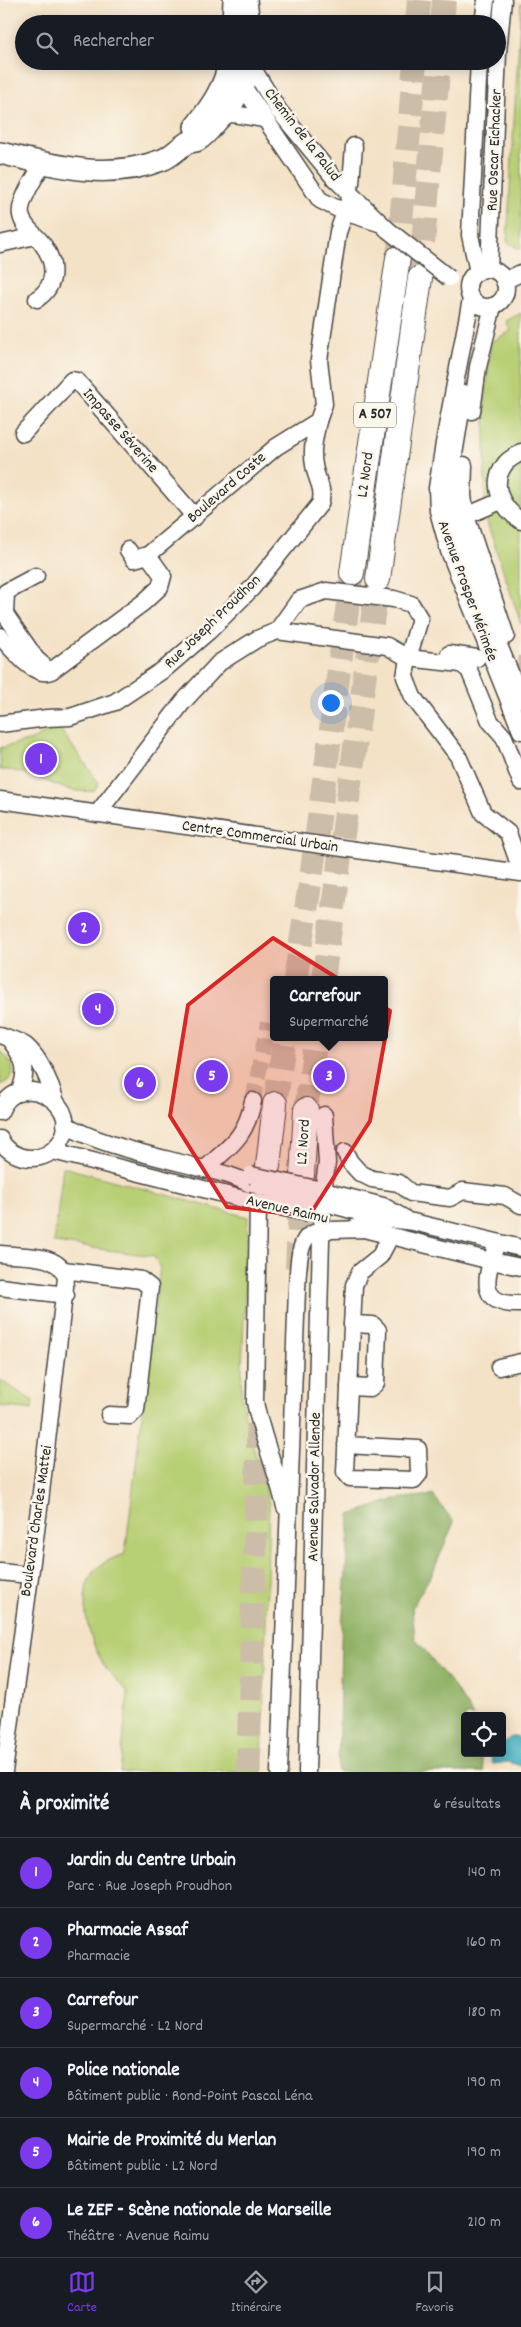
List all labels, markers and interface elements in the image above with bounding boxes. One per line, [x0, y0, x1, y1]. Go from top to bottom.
search box [15, 15, 506, 70]
icon: search [33, 29, 61, 57]
text: Rechercher [73, 29, 154, 56]
street label: Chemin de la Palud [258, 83, 346, 187]
street label: Rue Oscar Eichacker [481, 88, 509, 212]
street label: Impasse Séverine [77, 383, 163, 479]
road number: A 507 [354, 402, 396, 428]
street label: Boulevard Coste [182, 447, 272, 529]
street label: L2 Nord [351, 451, 381, 499]
street label: Avenue Prosper Mérimée [431, 517, 503, 665]
street label: Rue Joseph Proudhon [159, 570, 267, 674]
your location [318, 690, 344, 716]
pin: 1 [25, 740, 57, 778]
street label: Centre Commercial Urbain [180, 815, 340, 859]
pin: 2 [68, 909, 100, 947]
popup [270, 976, 388, 1041]
text: Carrefour [289, 984, 360, 1011]
pin: 4 [82, 990, 114, 1028]
text: Supermarché [289, 1011, 369, 1034]
pin: 5 [196, 1057, 228, 1095]
pin: 3 [313, 1057, 345, 1095]
pin: 6 [124, 1064, 156, 1102]
street label: L2 Nord [291, 1118, 317, 1166]
street label: Avenue Raimu [244, 1189, 330, 1231]
street label: Avenue Salvador Allende [302, 1412, 328, 1562]
street label: Boulevard Charles Mattei [15, 1444, 59, 1598]
map controls [461, 1712, 506, 1757]
button: locate [461, 1712, 506, 1757]
text: À proximité [20, 1790, 109, 1820]
text: 6 résultats [433, 1793, 501, 1816]
text: Jardin du Centre Urbain [67, 1848, 236, 1875]
text: 1 [34, 1861, 38, 1884]
text: 140 m [467, 1861, 501, 1884]
text: Parc · Rue Joseph Proudhon [67, 1875, 232, 1898]
text: Pharmacie Assaf [67, 1918, 188, 1945]
text: 2 [33, 1931, 40, 1954]
text: 160 m [466, 1931, 501, 1954]
text: Pharmacie [67, 1945, 130, 1968]
text: Carrefour [67, 1988, 138, 2015]
text: 3 [32, 2001, 40, 2024]
text: 180 m [468, 2001, 501, 2024]
text: Supermarché · L2 Nord [67, 2015, 203, 2038]
text: Police nationale [67, 2058, 180, 2085]
text: 4 [33, 2071, 39, 2094]
text: 190 m [467, 2071, 501, 2094]
text: Bâtiment public · Rond-Point Pascal Léna [67, 2085, 313, 2108]
text: Mairie de Proximité du Merlan [67, 2128, 276, 2155]
text: 5 [32, 2141, 40, 2164]
text: 190 m [467, 2141, 501, 2164]
text: Bâtiment public · L2 Nord [67, 2155, 217, 2178]
text: Le ZEF - Scène nationale de Marseille [67, 2198, 331, 2225]
text: 6 [32, 2211, 40, 2234]
text: 210 m [467, 2211, 501, 2234]
text: Théâtre · Avenue Raimu [67, 2225, 209, 2248]
tab: Carte [67, 2268, 97, 2318]
tab: Itinéraire [231, 2268, 281, 2318]
tab: Favoris [415, 2268, 454, 2318]

